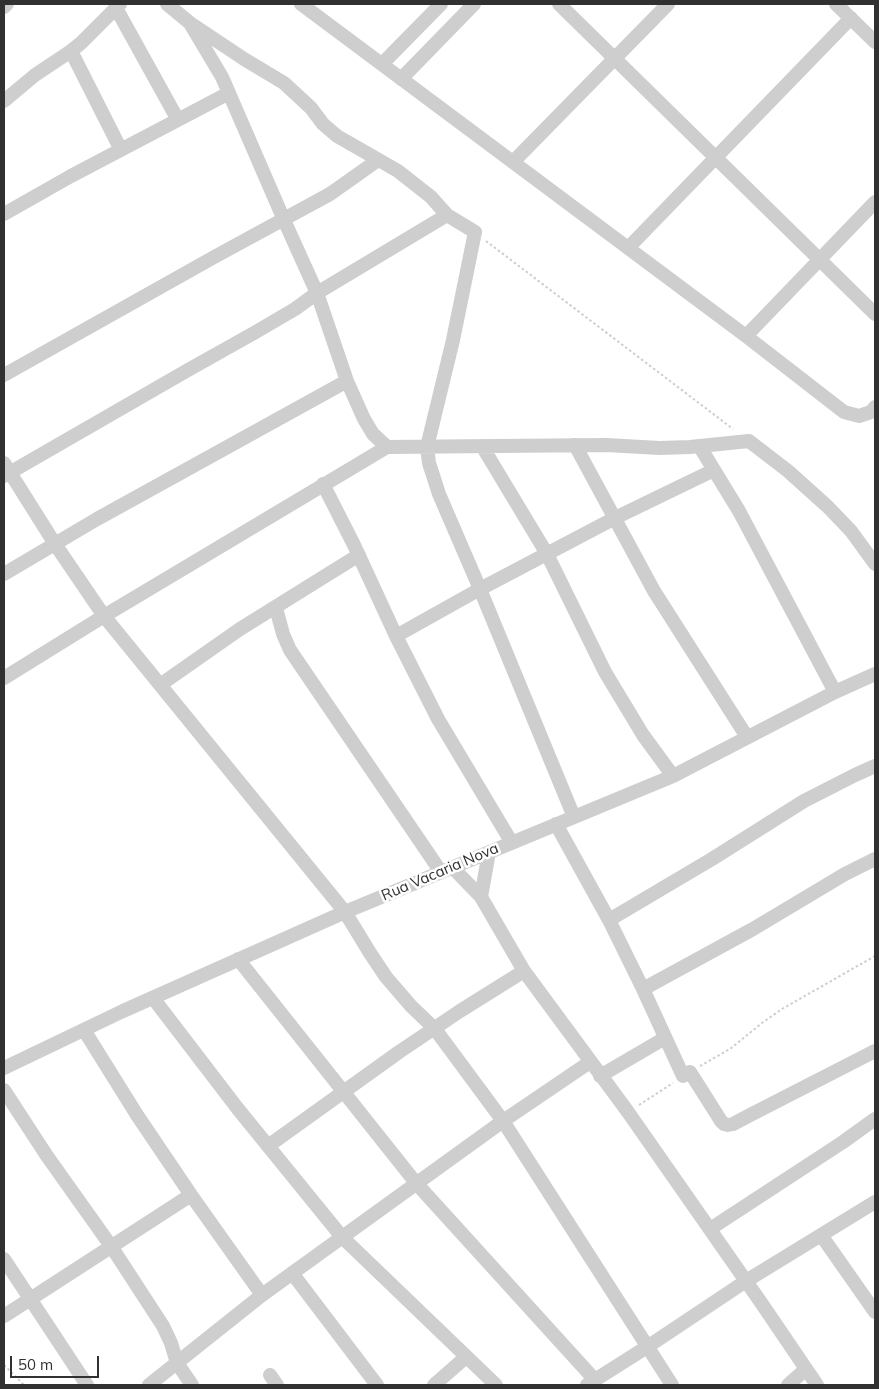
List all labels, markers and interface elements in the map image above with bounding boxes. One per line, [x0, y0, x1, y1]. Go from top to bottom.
street label: Rua Vacaria Nova [379, 839, 501, 905]
scale bar [12, 1346, 101, 1378]
text: 50 m [18, 1355, 53, 1374]

